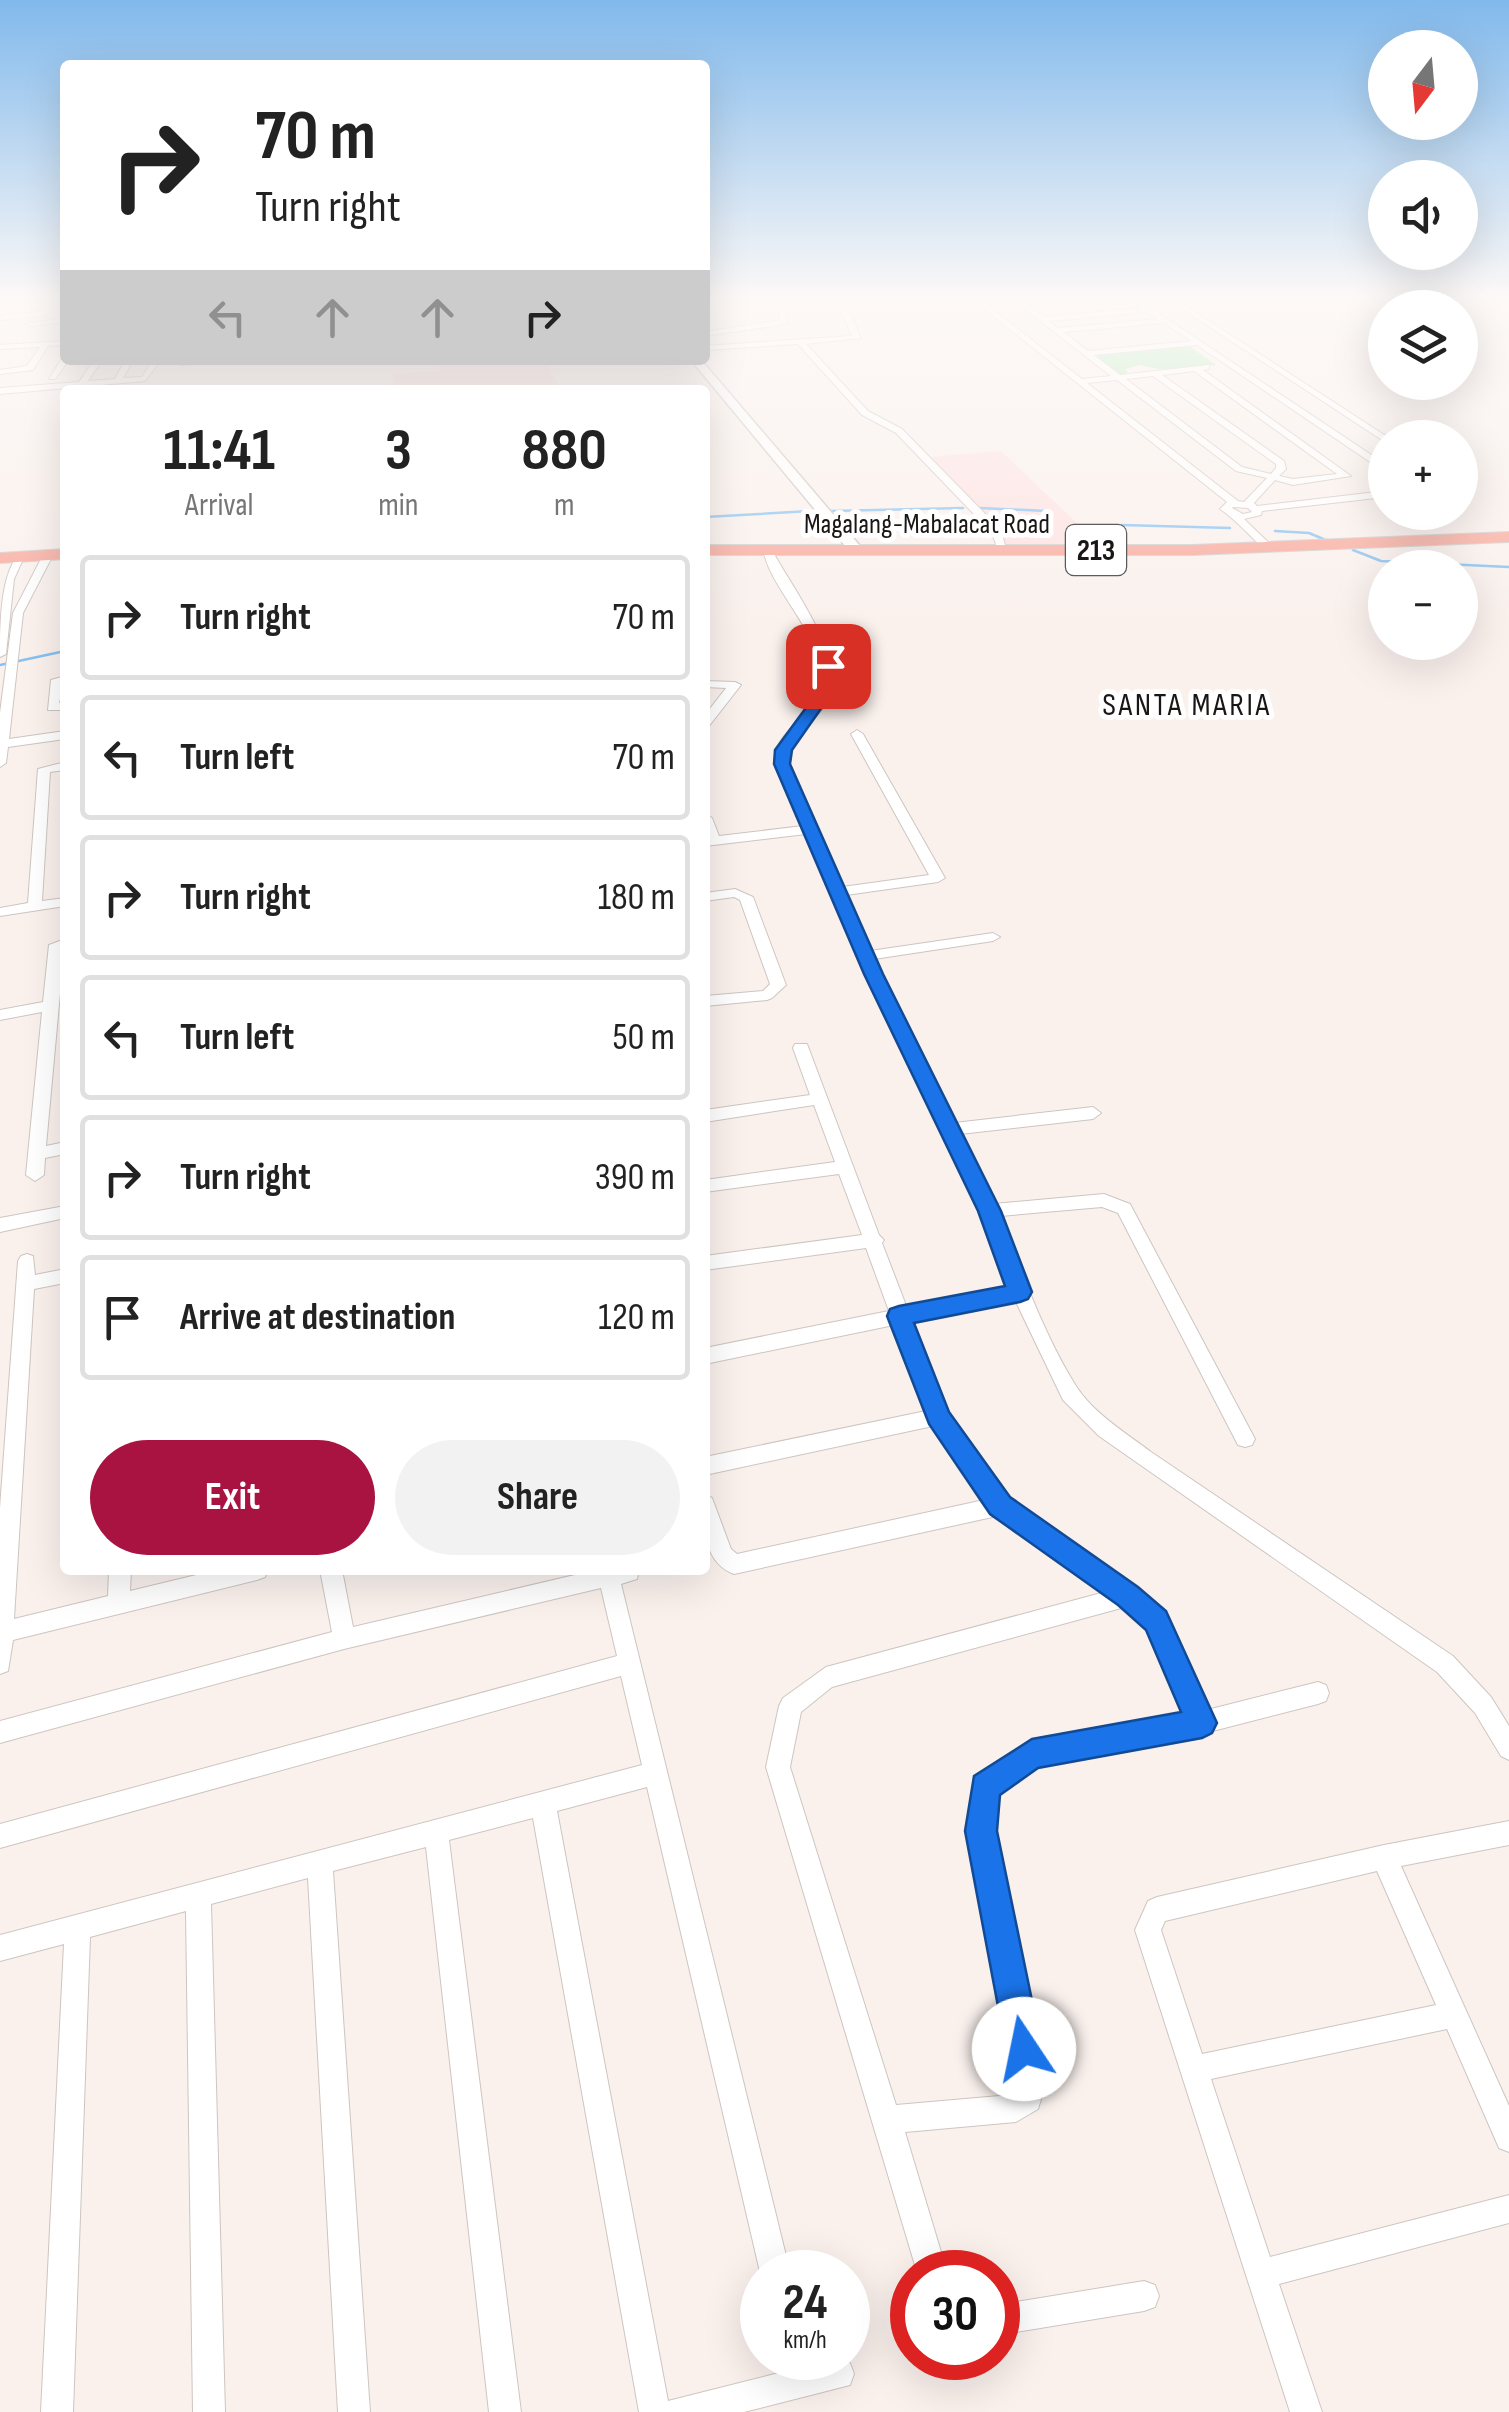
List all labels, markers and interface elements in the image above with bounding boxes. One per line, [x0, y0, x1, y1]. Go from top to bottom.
north arrow [1368, 30, 1478, 140]
map controls [1368, 30, 1478, 660]
text: 70 m [255, 95, 376, 179]
icon: right [90, 100, 220, 230]
button: sound [1368, 160, 1478, 270]
text: Turn right [255, 180, 401, 235]
icon: left [200, 290, 255, 345]
icon: ahead [305, 290, 360, 345]
icon: ahead [410, 290, 465, 345]
icon: right [515, 290, 570, 345]
button: layers [1368, 290, 1478, 400]
text: 11:41 [163, 415, 275, 487]
text: 3 [385, 415, 412, 487]
text: 880 [522, 415, 607, 487]
button: + [1368, 420, 1478, 530]
text: Arrival [185, 486, 254, 525]
text: min [378, 486, 418, 525]
text: m [554, 486, 574, 525]
street label: Magalang-Mabalacat Road [804, 508, 1050, 541]
road number: 213 [1066, 525, 1126, 575]
button: − [1368, 550, 1478, 660]
icon: right [95, 590, 150, 645]
text: Turn right [180, 595, 311, 640]
text: 70 m [613, 595, 675, 640]
pin [786, 624, 871, 709]
icon: arrive [801, 639, 856, 694]
district label: SANTA MARIA [1102, 686, 1272, 725]
icon: left [95, 730, 150, 785]
text: Turn left [180, 735, 294, 780]
text: 70 m [613, 735, 675, 780]
icon: right [95, 870, 150, 925]
text: Turn right [180, 875, 311, 920]
text: 180 m [598, 875, 675, 920]
icon: left [95, 1010, 150, 1065]
text: Turn left [180, 1015, 294, 1060]
text: 50 m [612, 1015, 675, 1060]
icon: right [95, 1150, 150, 1205]
text: Turn right [180, 1155, 311, 1200]
text: 390 m [595, 1155, 675, 1200]
icon: arrive [95, 1290, 150, 1345]
text: Arrive at destination [180, 1295, 455, 1340]
text: 120 m [598, 1295, 675, 1340]
button: Exit [90, 1440, 375, 1555]
button: Share [395, 1440, 680, 1555]
position arrow [972, 1997, 1076, 2101]
speed limit sign: 30 [890, 2250, 1020, 2380]
text: 24 [783, 2273, 827, 2333]
text: km/h [783, 2325, 827, 2356]

